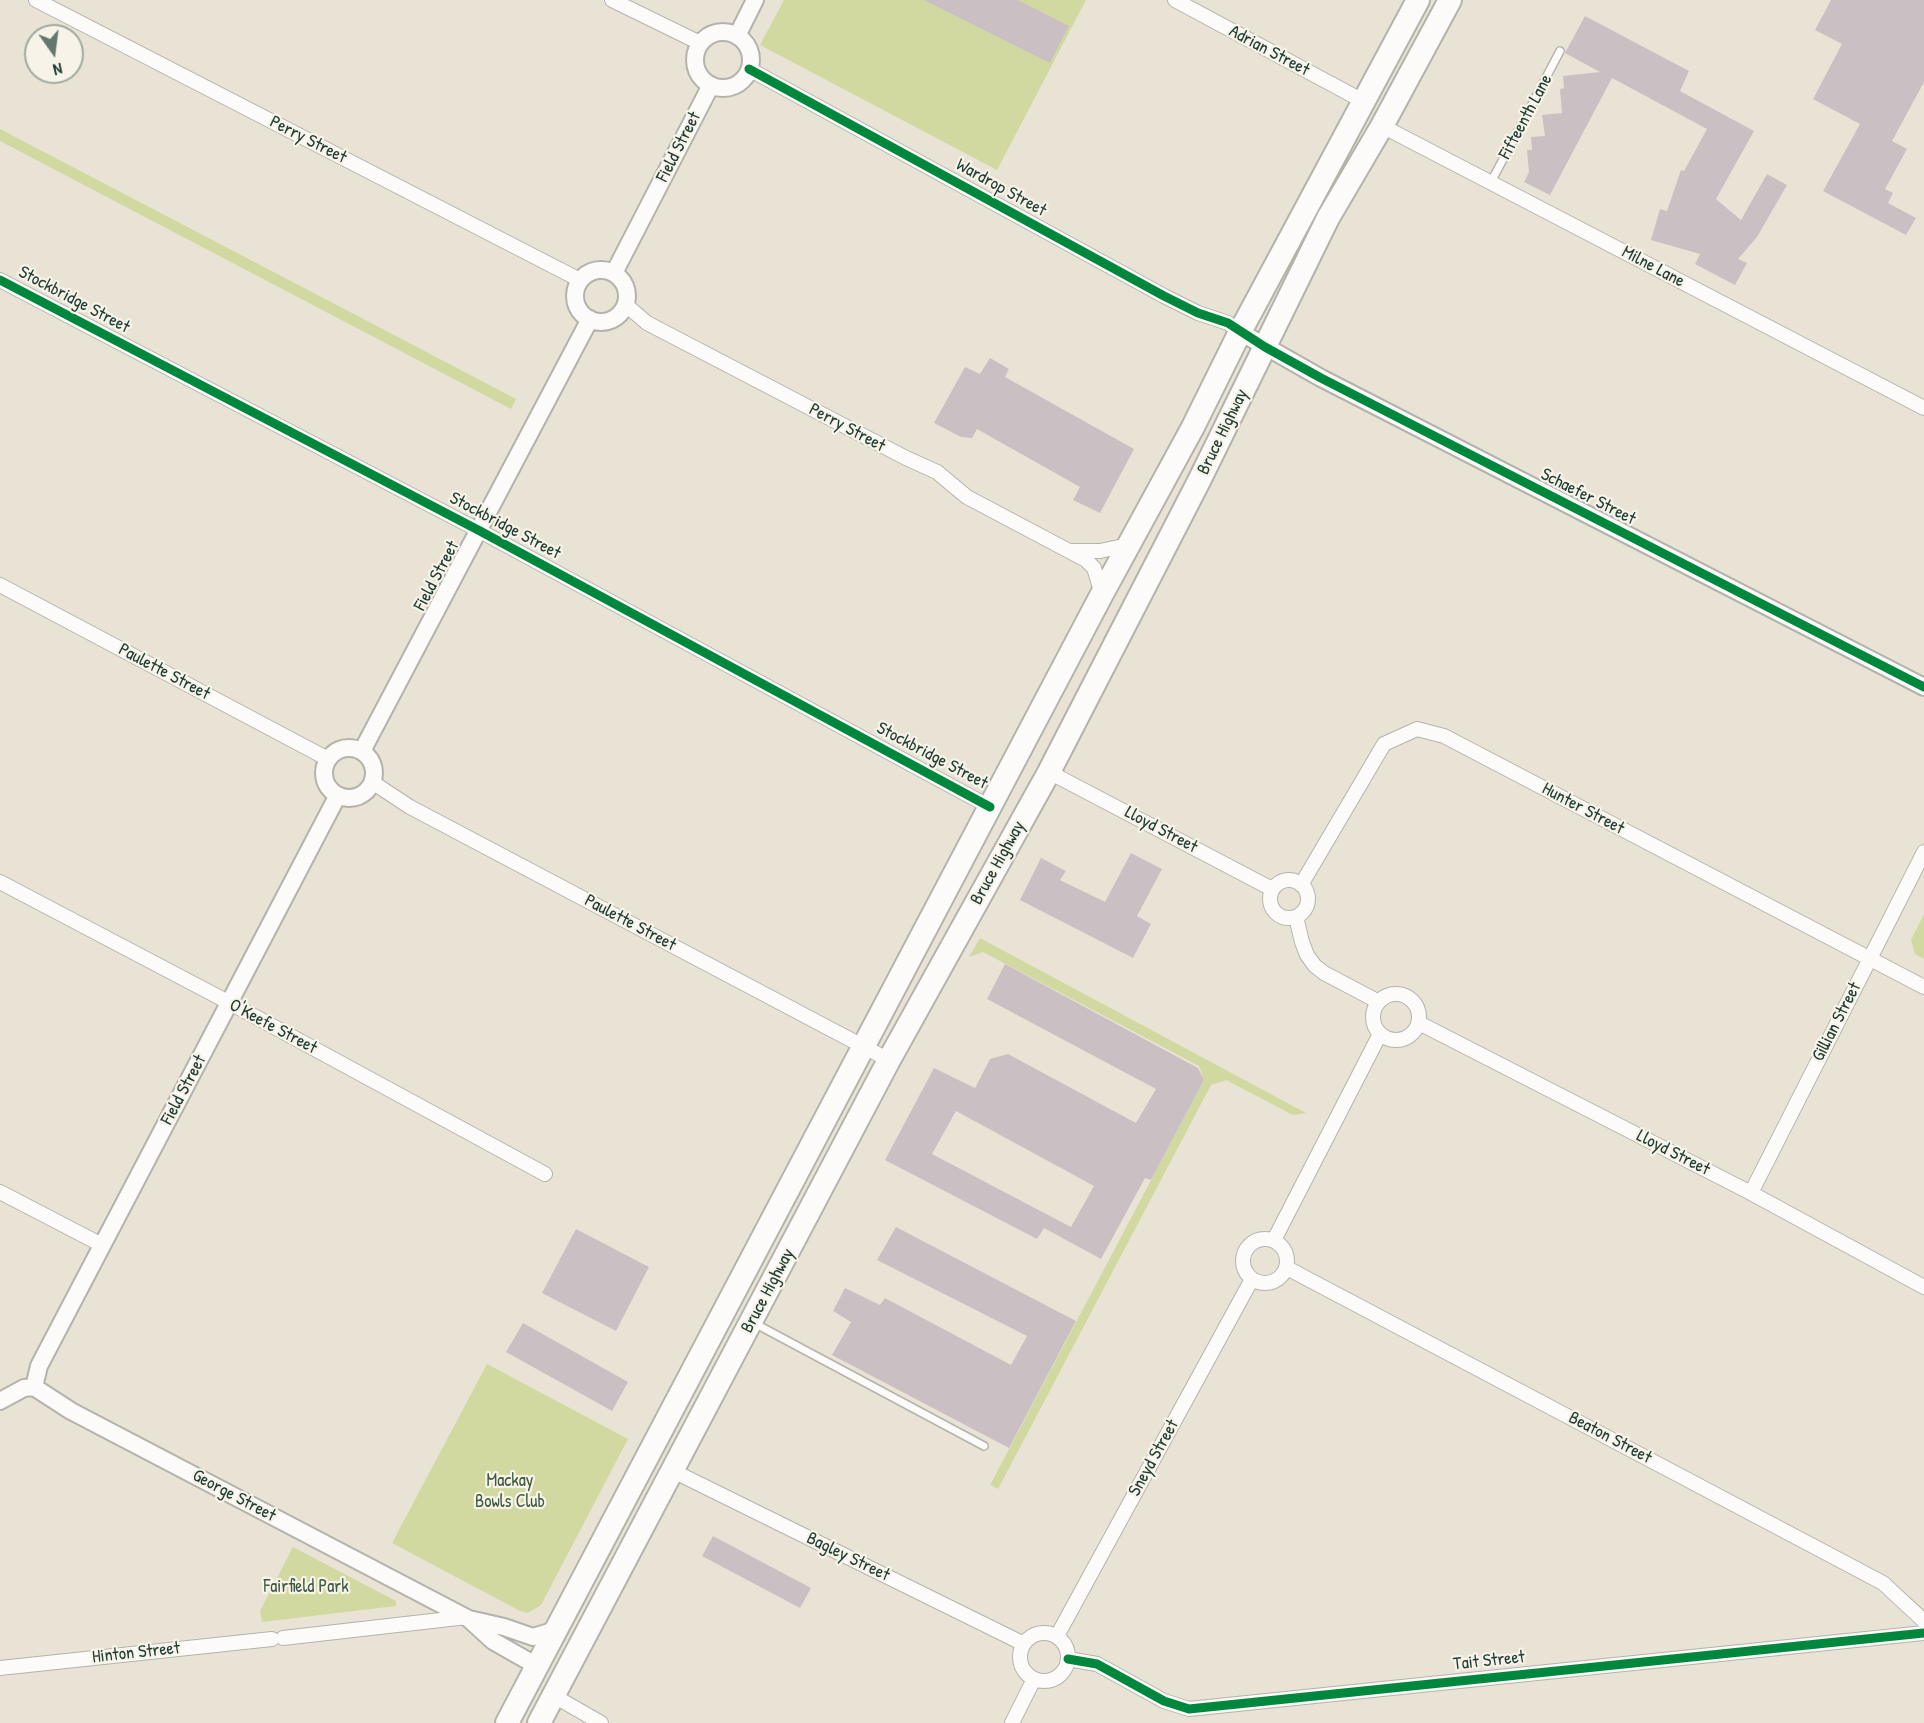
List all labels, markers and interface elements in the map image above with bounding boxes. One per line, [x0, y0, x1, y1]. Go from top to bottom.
street label: Adrian Street [1225, 21, 1313, 81]
north arrow [24, 24, 84, 84]
text: N [51, 58, 65, 81]
street label: Fifteenth Lane [1495, 71, 1557, 163]
street label: Field Street [652, 108, 706, 186]
street label: Perry Street [266, 111, 350, 169]
street label: Wardrop Street [952, 154, 1050, 222]
street label: Milne Lane [1618, 241, 1688, 293]
street label: Stockbridge Street [15, 262, 133, 338]
street label: Bruce Highway [1193, 386, 1253, 478]
street label: Perry Street [805, 399, 889, 457]
street label: Schaefer Street [1537, 464, 1639, 530]
street label: Stockbridge Street [446, 488, 564, 564]
street label: Field Street [410, 537, 464, 615]
street label: Paulette Street [115, 639, 213, 705]
street label: Stockbridge Street [873, 718, 991, 794]
street label: Hunter Street [1538, 778, 1628, 840]
street label: Lloyd Street [1121, 802, 1201, 858]
street label: Bruce Highway [966, 817, 1030, 909]
street label: Paulette Street [581, 890, 679, 956]
street label: Gillian Street [1808, 979, 1866, 1065]
street label: O'Keefe Street [225, 995, 321, 1059]
street label: Field Street [157, 1051, 211, 1129]
street label: Lloyd Street [1633, 1125, 1713, 1181]
street label: Bruce Highway [737, 1245, 799, 1337]
street label: Beaton Street [1565, 1407, 1655, 1469]
street label: Sneyd Street [1124, 1416, 1184, 1500]
street label: George Street [189, 1465, 279, 1527]
park label: Mackay Bowls Club [475, 1470, 545, 1512]
street label: Bagley Street [803, 1528, 893, 1586]
park label: Fairfield Park [263, 1576, 349, 1598]
street label: Hinton Street [91, 1638, 181, 1668]
street label: Tait Street [1452, 1647, 1526, 1675]

